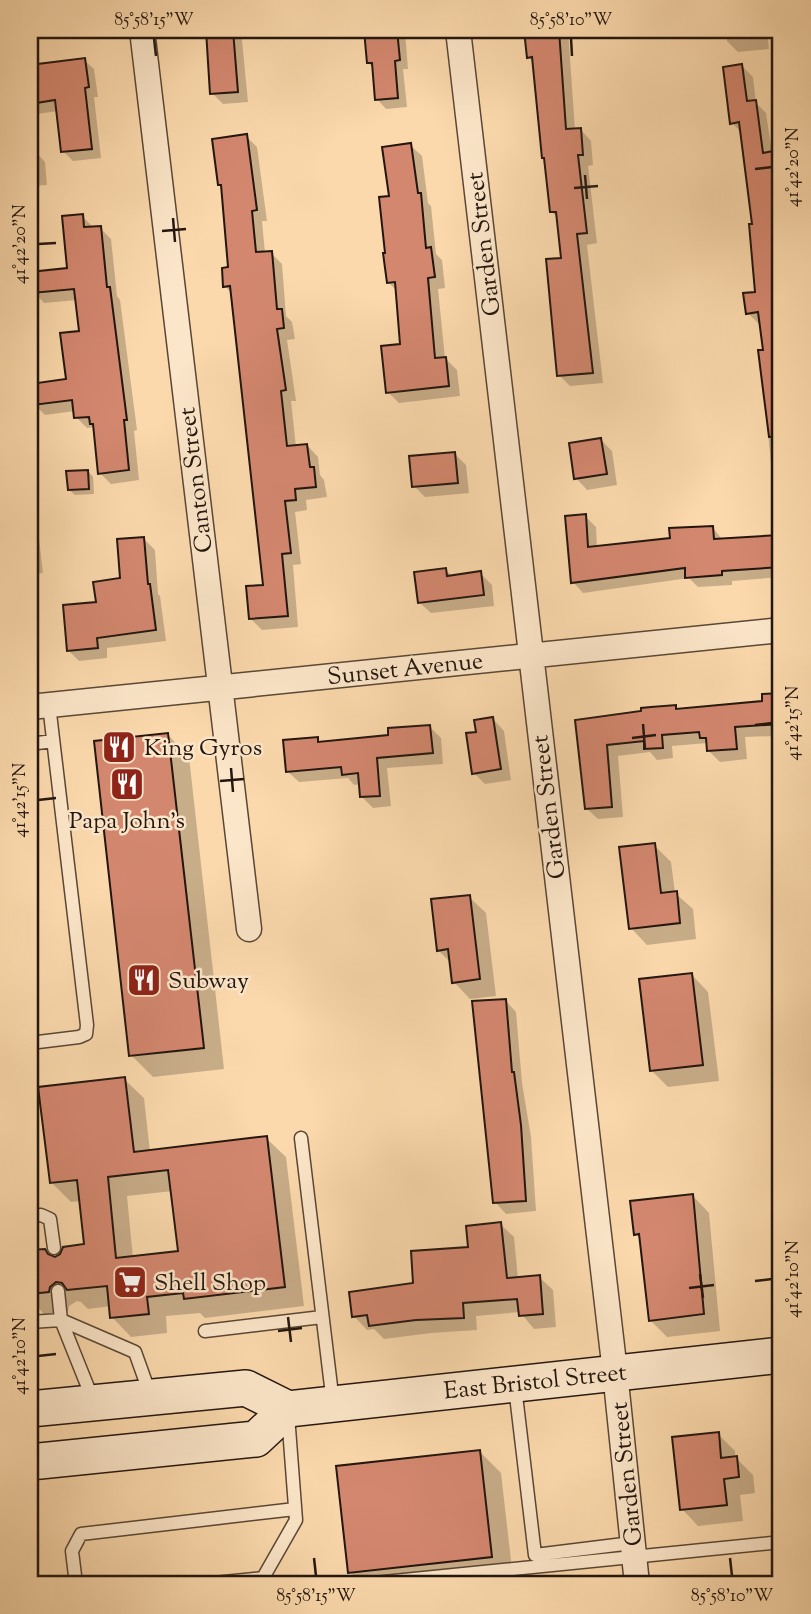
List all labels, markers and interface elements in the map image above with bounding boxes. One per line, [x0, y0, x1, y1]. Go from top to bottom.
text: 85°58'15"W [114, 8, 194, 34]
text: 85°58'10"W [530, 8, 612, 34]
text: 41°42'20"N [781, 127, 807, 207]
street label: Garden Street [459, 170, 511, 318]
text: 41°42'20"N [8, 204, 34, 284]
street label: Canton Street [171, 405, 223, 555]
street label: Sunset Avenue [326, 645, 485, 695]
text: 41°42'15"N [781, 686, 807, 760]
restaurant icon: King Gyros [100, 728, 138, 766]
place label: King Gyros [144, 732, 262, 766]
street label: Garden Street [524, 733, 576, 881]
text: 41°42'15"N [8, 763, 34, 837]
restaurant icon: Papa John's [108, 765, 146, 803]
place label: Papa John's [69, 805, 185, 839]
restaurant icon: Subway [125, 961, 163, 999]
place label: Subway [168, 965, 249, 999]
text: 41°42'10"N [781, 1240, 807, 1318]
supermarket icon: Shell Shop [111, 1263, 149, 1301]
place label: Shell Shop [154, 1267, 266, 1301]
text: 41°42'10"N [8, 1317, 34, 1395]
street label: East Bristol Street [442, 1356, 628, 1409]
street label: Garden Street [603, 1400, 652, 1548]
text: 85°58'15"W [276, 1584, 356, 1610]
text: 85°58'10"W [691, 1584, 773, 1610]

